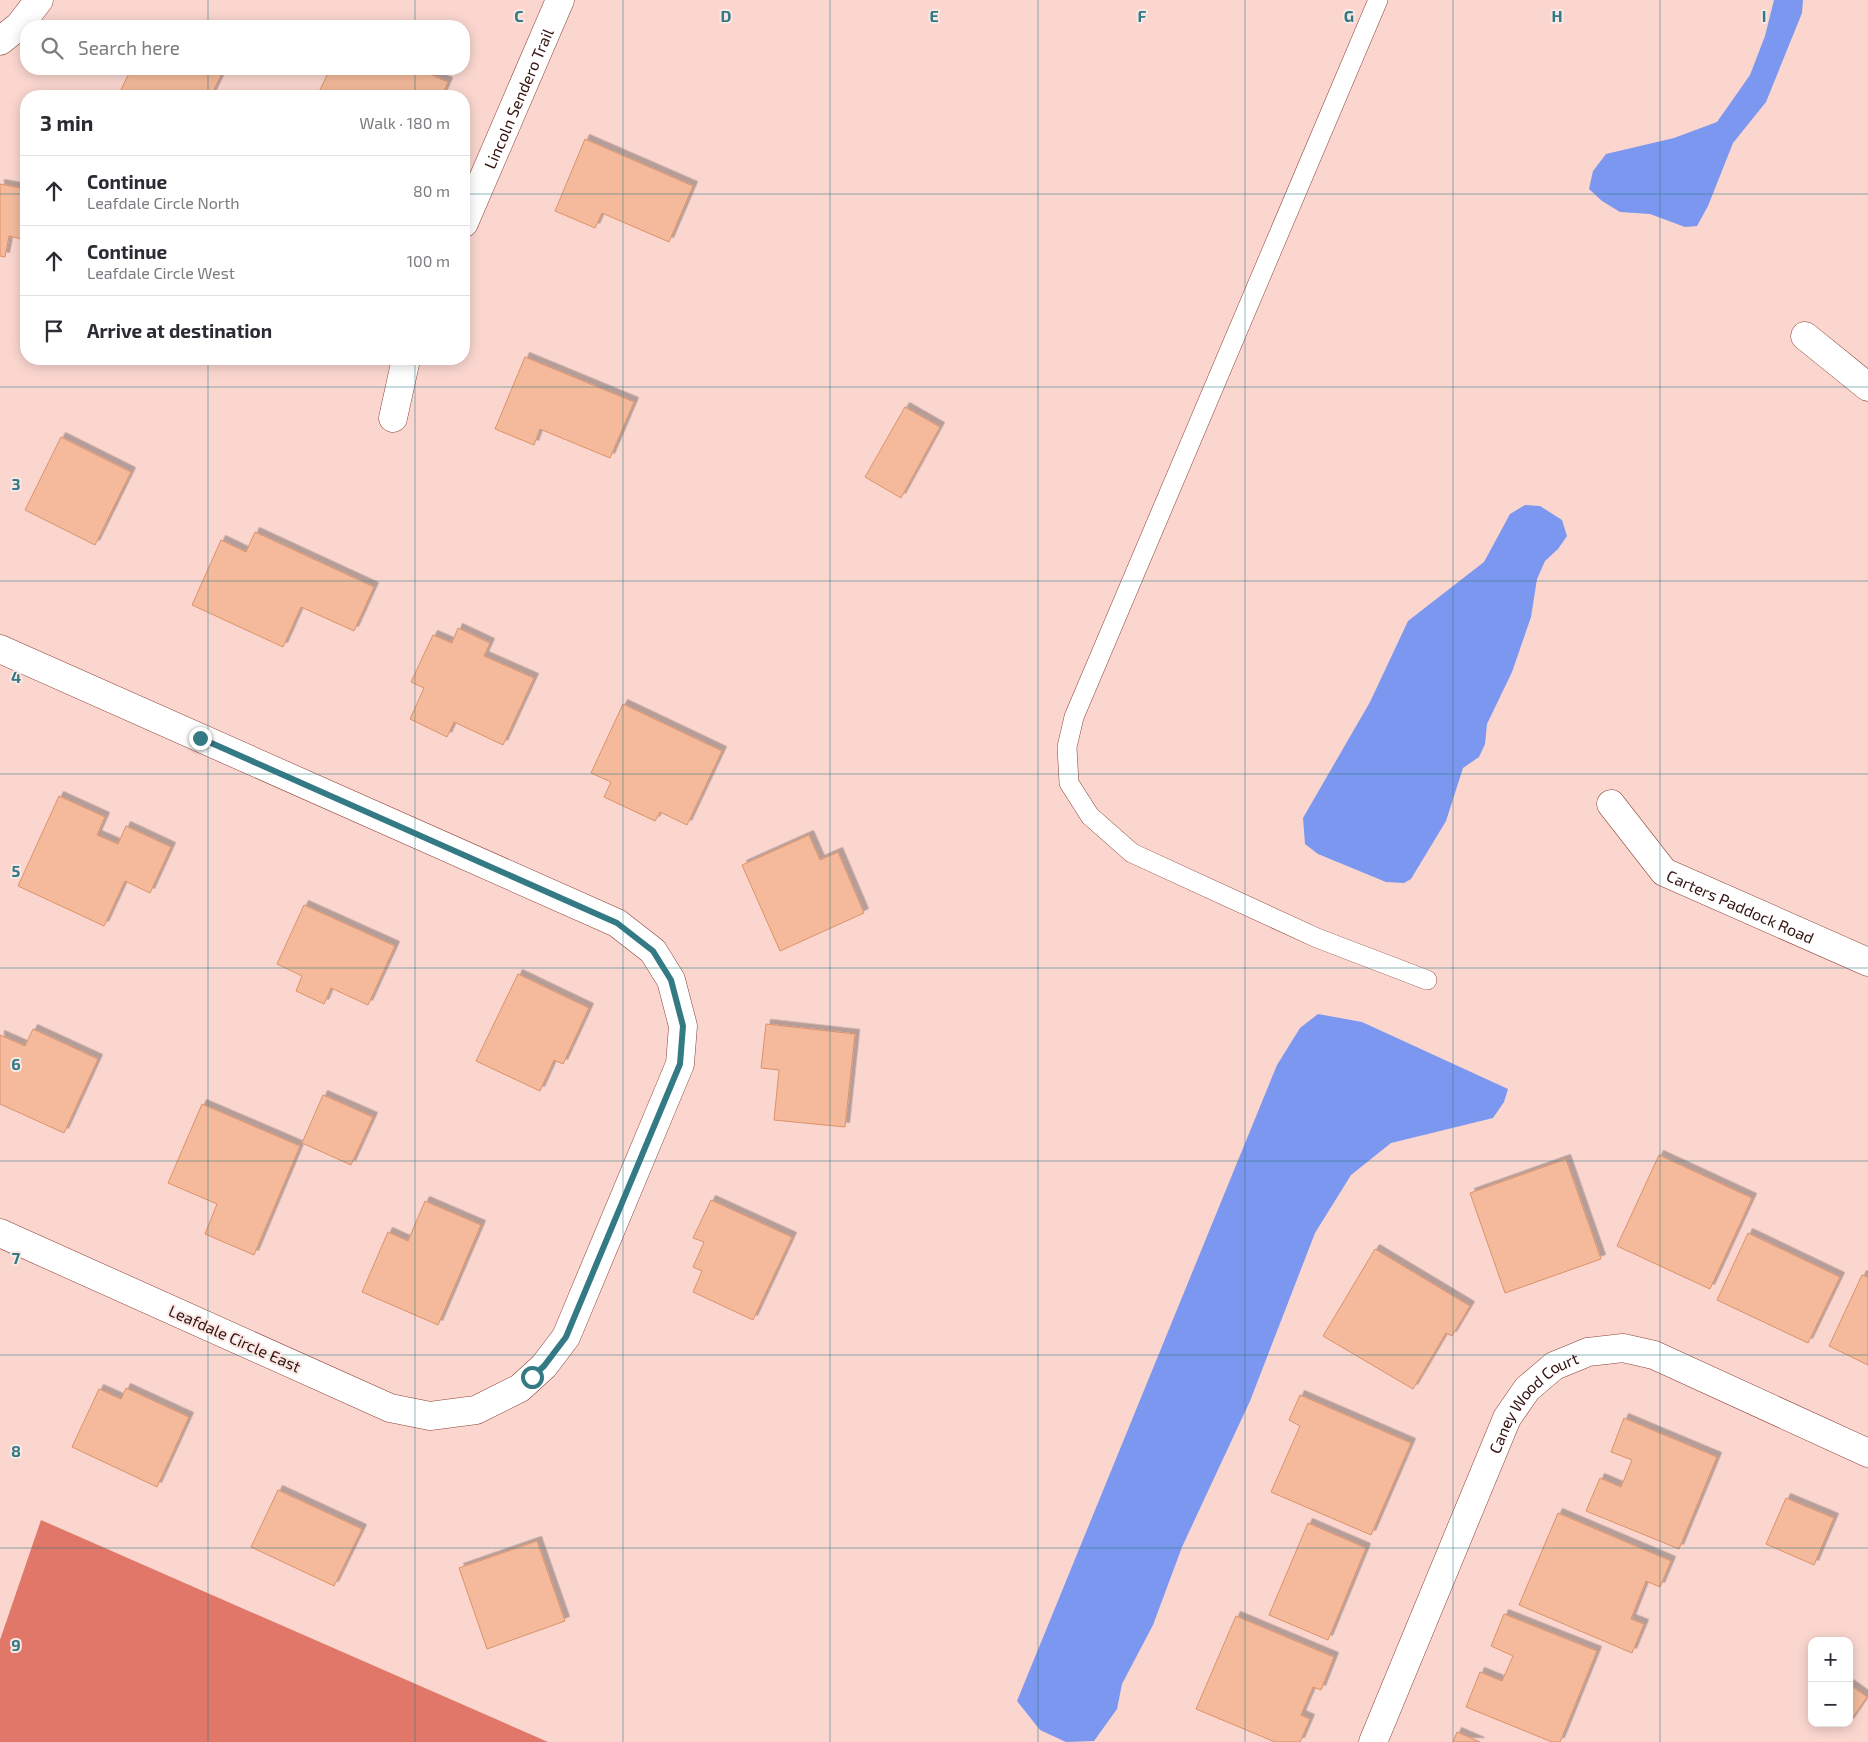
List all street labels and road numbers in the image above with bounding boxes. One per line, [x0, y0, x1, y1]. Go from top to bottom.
street label: Lincoln Sendero Trail [479, 25, 556, 171]
street label: Carters Paddock Road [1664, 865, 1817, 947]
street label: Leafdale Circle East [166, 1300, 304, 1376]
street label: Caney Wood Court [1484, 1348, 1581, 1456]

